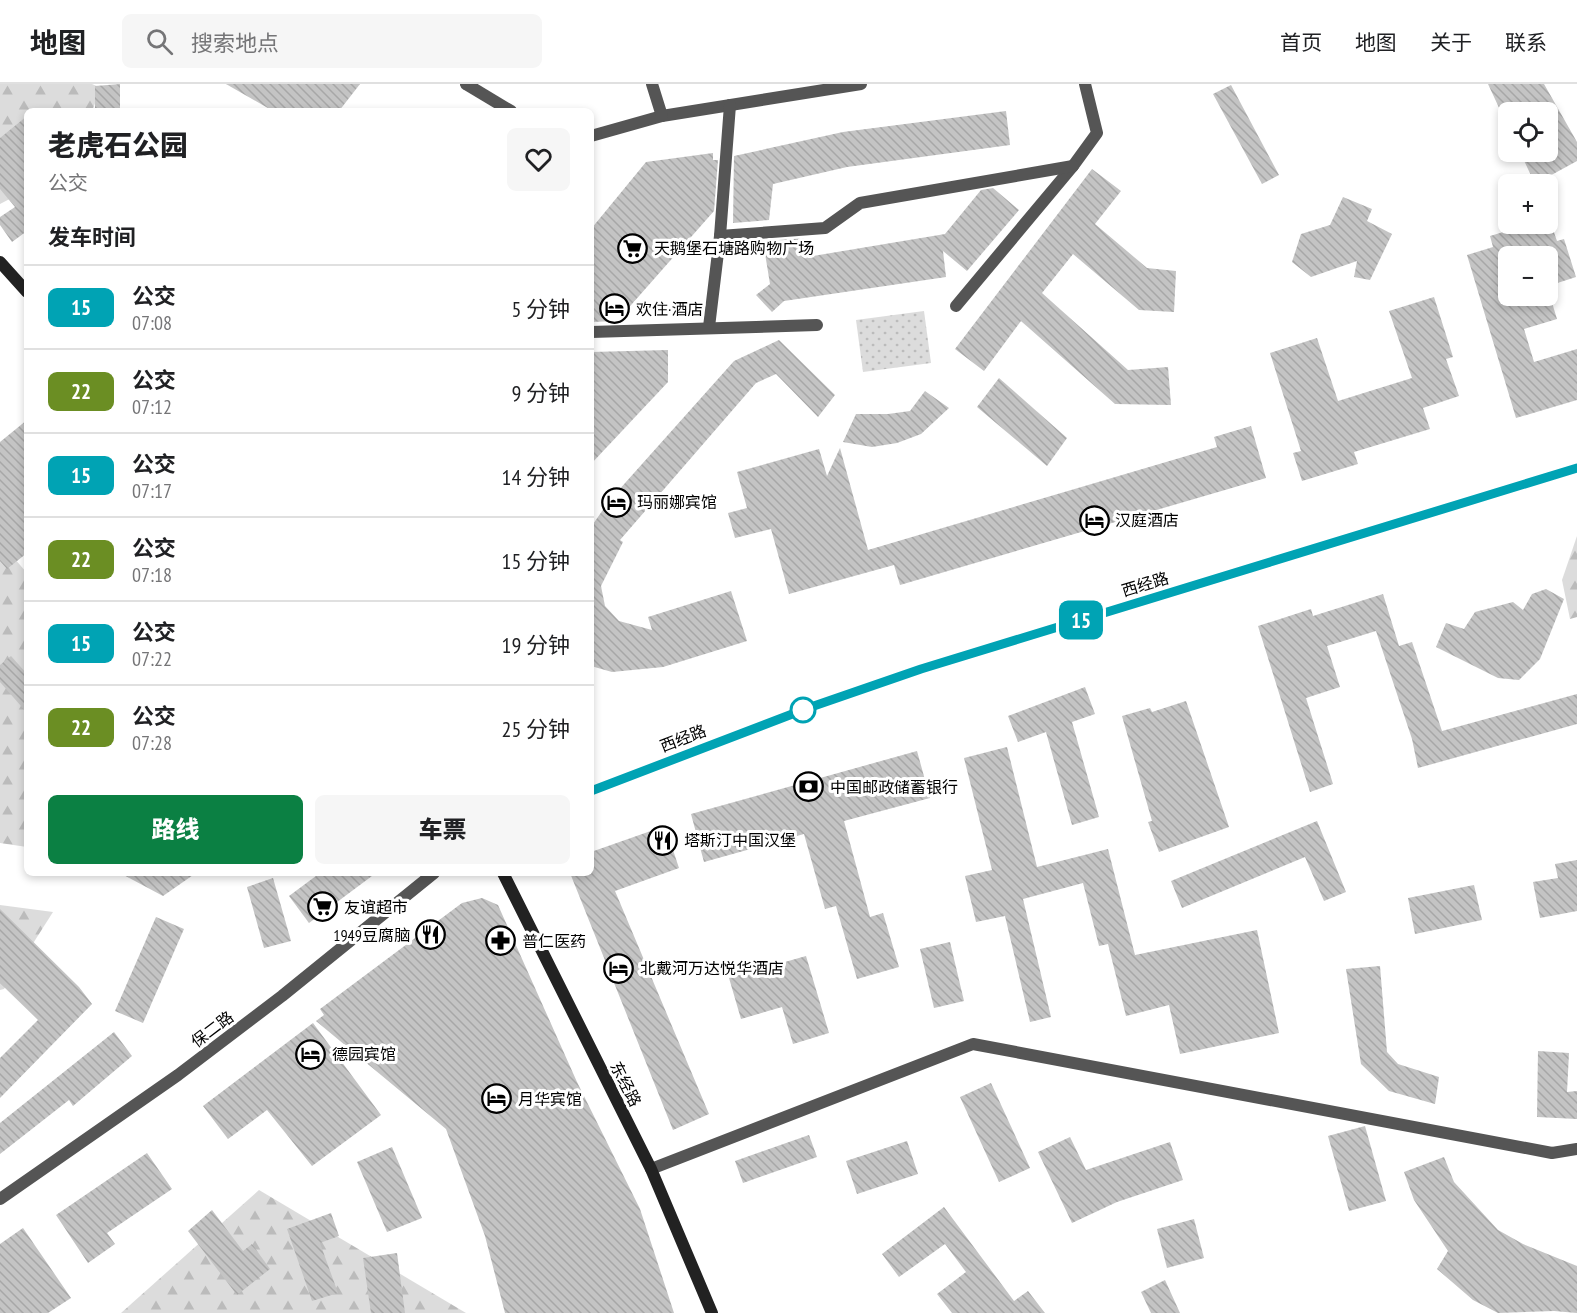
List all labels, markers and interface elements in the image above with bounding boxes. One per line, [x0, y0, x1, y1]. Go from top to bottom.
search box [122, 14, 542, 68]
text: 地图 [30, 24, 86, 61]
icon: search [143, 25, 176, 58]
text: 搜索地点 [191, 29, 279, 57]
text: 首页 [1280, 29, 1322, 56]
text: 地图 [1355, 29, 1397, 56]
text: 关于 [1430, 29, 1472, 56]
text: 联系 [1505, 29, 1547, 56]
map controls [1498, 102, 1558, 306]
button: locate [1498, 102, 1558, 162]
text: 老虎石公园 [48, 126, 188, 163]
button: heart [507, 128, 570, 191]
text: 公交 [48, 170, 88, 196]
button: + [1498, 174, 1558, 234]
text: 发车时间 [48, 223, 136, 251]
supermarket icon: 天鹅堡石塘路购物广场 [617, 232, 649, 264]
place label: 天鹅堡石塘路购物广场 [654, 238, 814, 258]
button: − [1498, 246, 1558, 306]
text: 公交 [132, 282, 176, 310]
hotel icon: 欢住·酒店 [599, 293, 631, 325]
text: 15 [71, 294, 91, 321]
text: 5 分钟 [511, 295, 570, 323]
place label: 欢住·酒店 [636, 299, 703, 319]
text: 07:08 [132, 310, 172, 336]
text: 公交 [132, 366, 176, 394]
text: 22 [71, 378, 91, 405]
text: 9 分钟 [511, 379, 570, 407]
text: 07:12 [132, 394, 172, 420]
text: 公交 [132, 450, 176, 478]
text: 15 [71, 462, 91, 489]
text: 14 分钟 [502, 463, 570, 491]
text: 07:17 [132, 478, 172, 504]
hotel icon: 玛丽娜宾馆 [600, 486, 632, 518]
place label: 玛丽娜宾馆 [637, 492, 717, 512]
hotel icon: 汉庭酒店 [1078, 504, 1110, 536]
place label: 汉庭酒店 [1115, 510, 1179, 530]
text: 公交 [132, 534, 176, 562]
text: 22 [71, 546, 91, 573]
text: 15 分钟 [502, 547, 570, 575]
text: 07:18 [132, 562, 172, 588]
street label: 西经路 [1119, 567, 1171, 601]
line badge: 15 [1054, 600, 1108, 640]
text: 15 [1071, 607, 1091, 634]
text: 公交 [132, 618, 176, 646]
text: 15 [71, 630, 91, 657]
text: 19 分钟 [502, 631, 570, 659]
text: 07:22 [132, 646, 172, 672]
unlabelled marker [790, 697, 816, 723]
text: 公交 [132, 702, 176, 730]
text: 22 [71, 714, 91, 741]
text: 25 分钟 [502, 715, 570, 743]
street label: 西经路 [657, 720, 709, 756]
text: 07:28 [132, 730, 172, 756]
bank icon: 中国邮政储蓄银行 [793, 771, 825, 803]
place label: 中国邮政储蓄银行 [830, 777, 958, 797]
button: 路线 [48, 795, 303, 864]
button: 车票 [315, 795, 570, 864]
restaurant icon: 塔斯汀中国汉堡 [647, 824, 679, 856]
place label: 塔斯汀中国汉堡 [684, 830, 796, 850]
supermarket icon: 友谊超市 [307, 891, 339, 923]
place label: 友谊超市 [344, 897, 408, 917]
restaurant icon: 1949豆腐脑 [415, 919, 447, 951]
place label: 1949豆腐脑 [333, 925, 410, 945]
pharmacy icon: 普仁医药 [485, 925, 517, 957]
place label: 普仁医药 [522, 931, 586, 951]
hotel icon: 北戴河万达悦华酒店 [603, 952, 635, 984]
place label: 北戴河万达悦华酒店 [640, 958, 784, 978]
street label: 保二路 [187, 1007, 237, 1051]
hotel icon: 德园宾馆 [295, 1038, 327, 1070]
place label: 德园宾馆 [332, 1044, 396, 1064]
street label: 东经路 [606, 1058, 646, 1110]
hotel icon: 月华宾馆 [481, 1083, 513, 1115]
place label: 月华宾馆 [518, 1089, 582, 1109]

